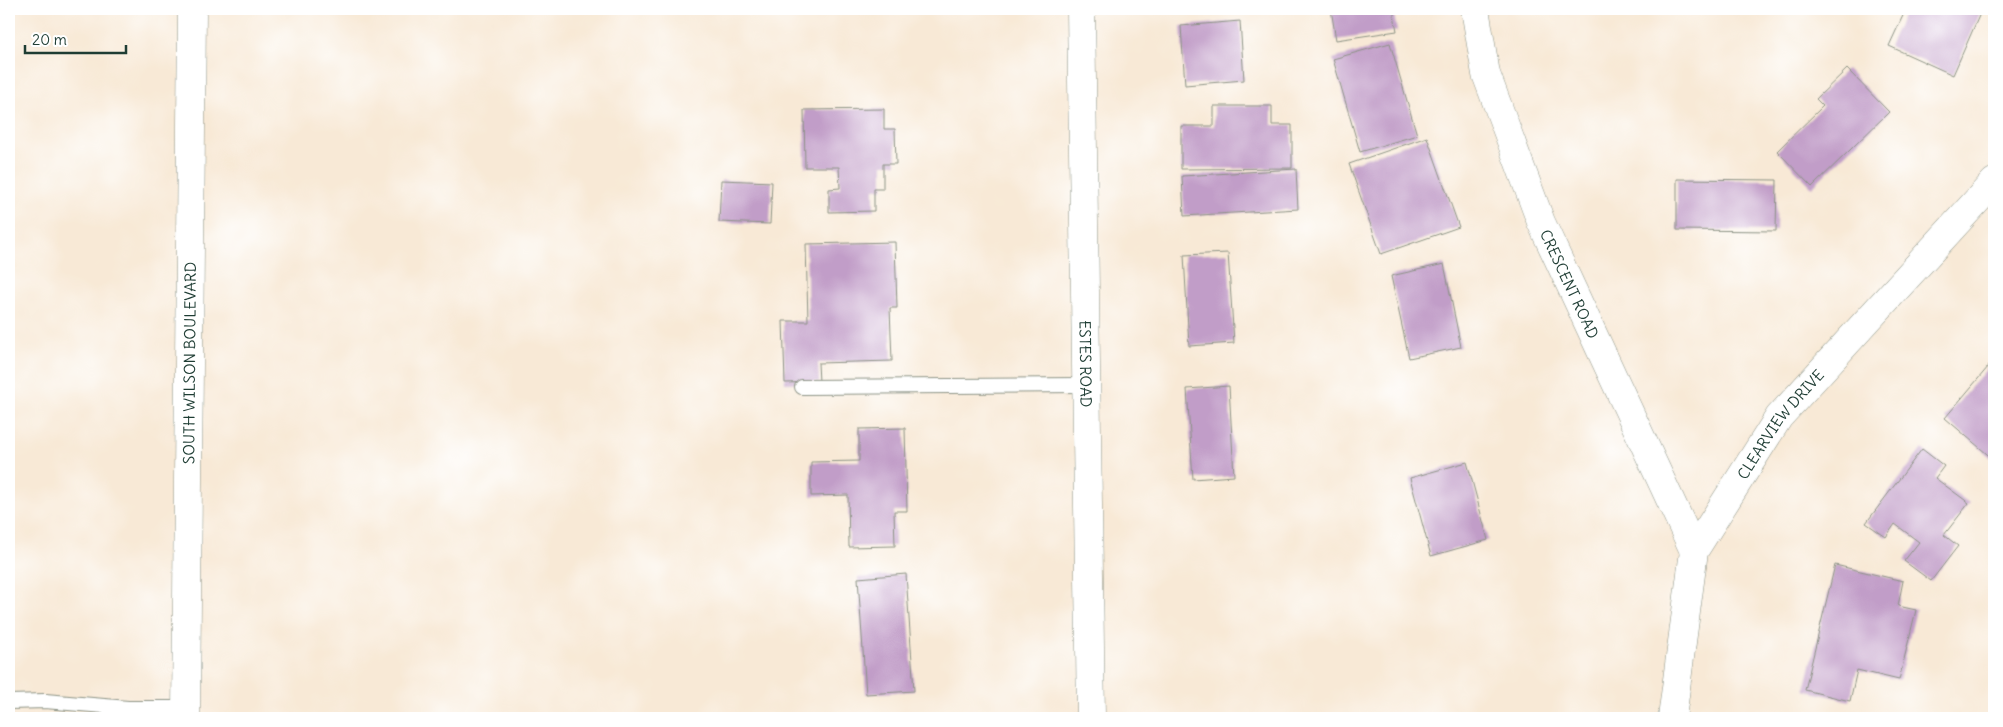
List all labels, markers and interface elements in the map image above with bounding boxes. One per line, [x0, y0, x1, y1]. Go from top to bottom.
scale bar [25, 22, 126, 54]
text: 20 m [32, 30, 67, 49]
street label: CRESCENT ROAD [1536, 226, 1603, 341]
street label: SOUTH WILSON BOULEVARD [179, 262, 199, 464]
street label: ESTES ROAD [1076, 320, 1096, 408]
street label: CLEARVIEW DRIVE [1733, 365, 1828, 483]

